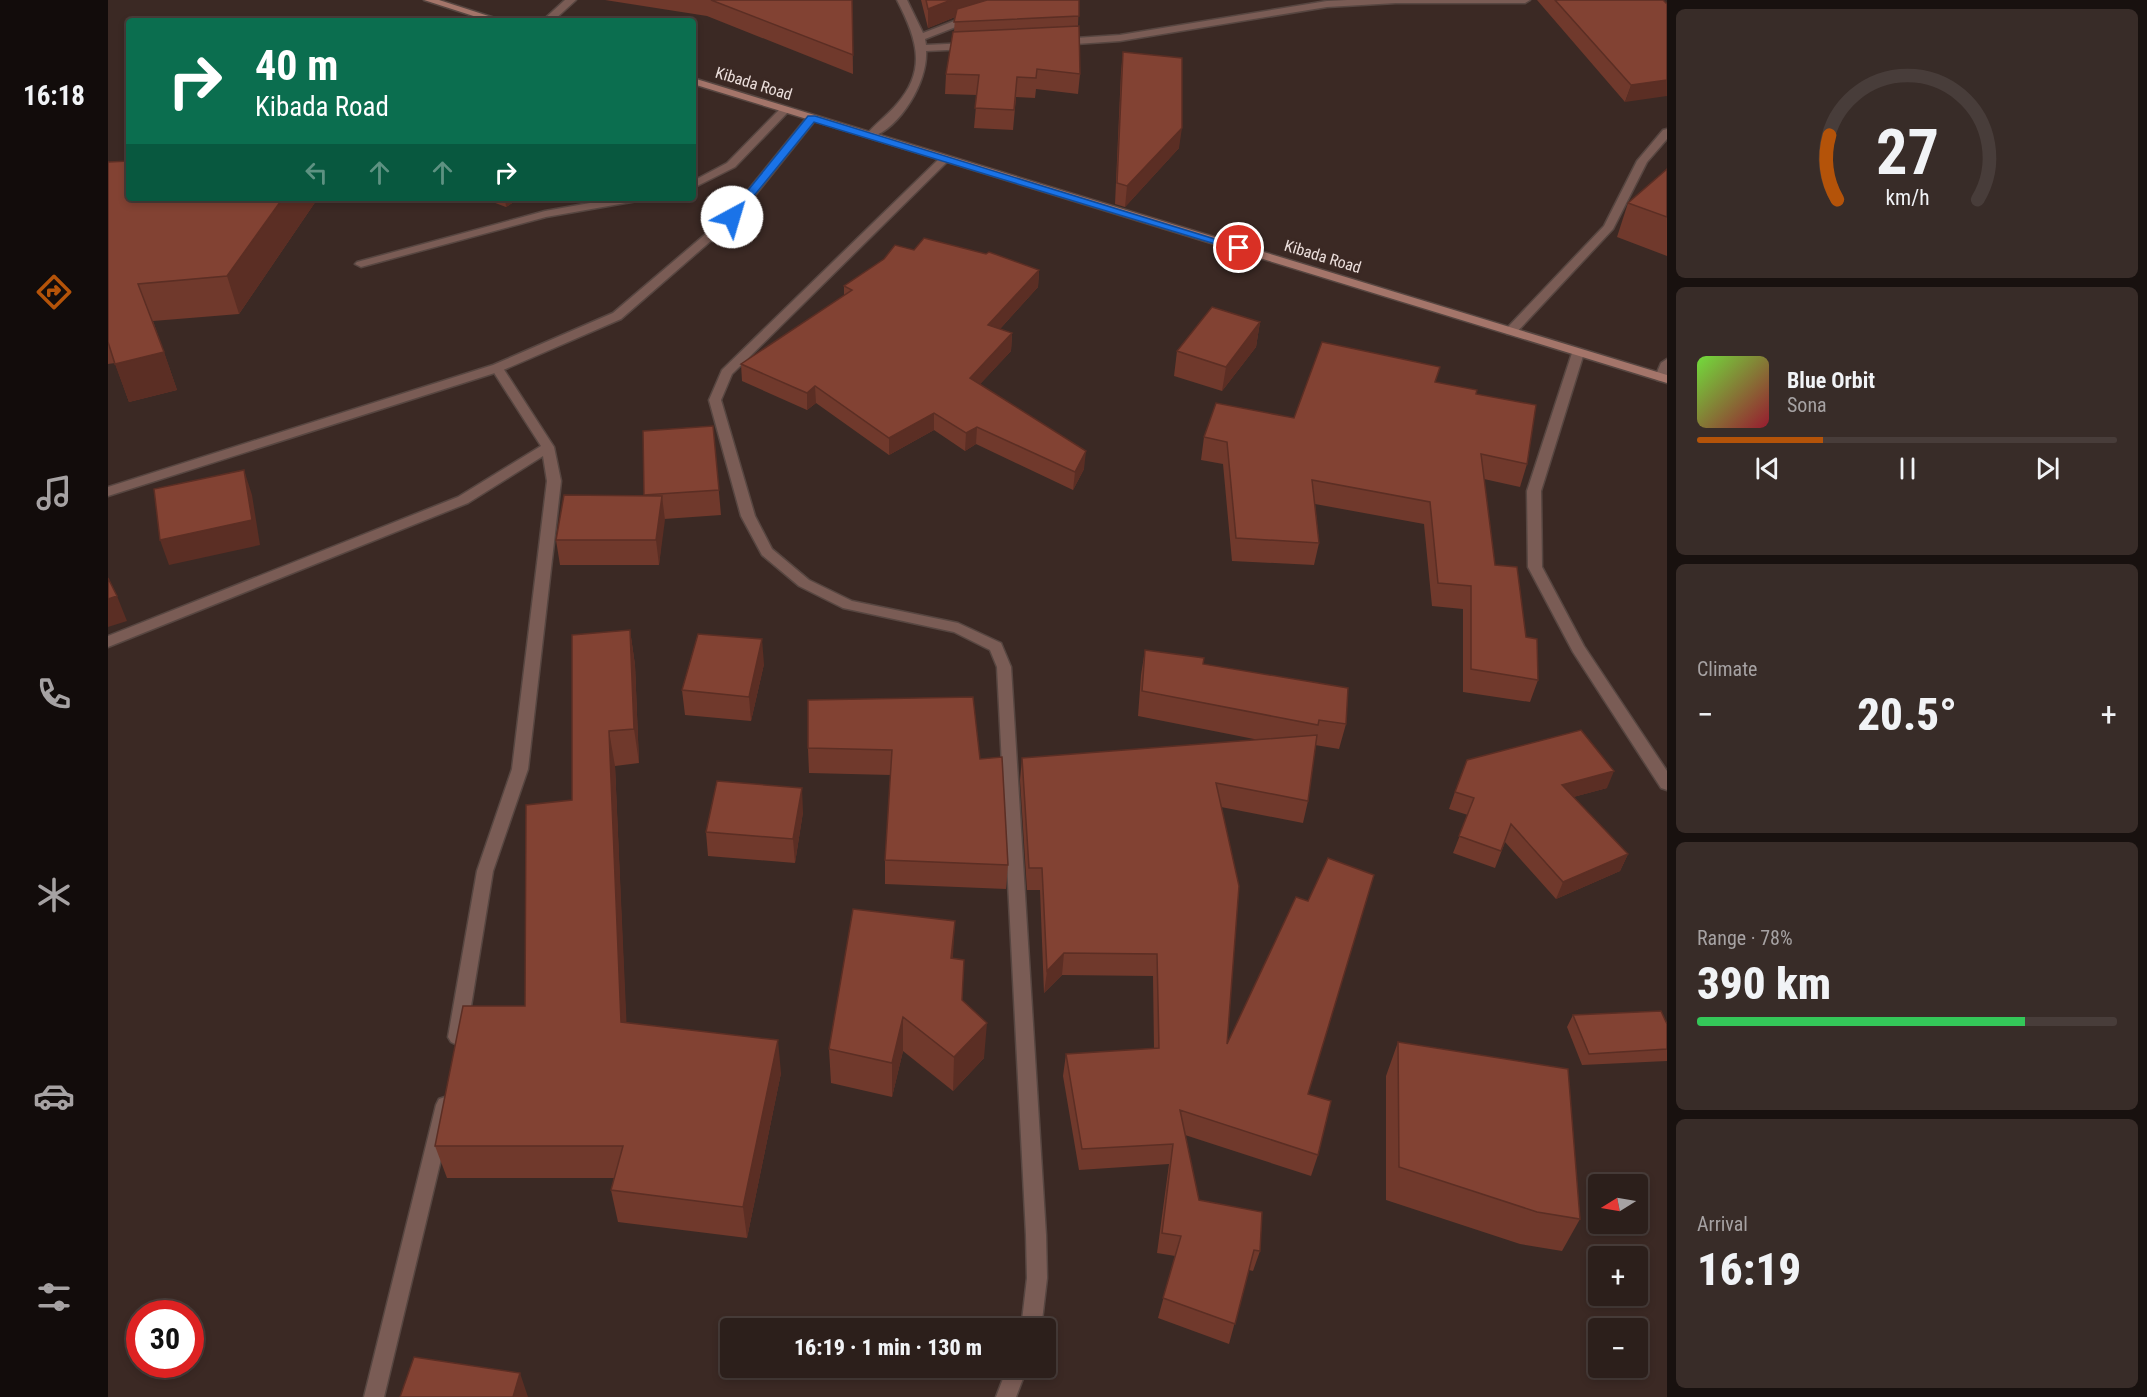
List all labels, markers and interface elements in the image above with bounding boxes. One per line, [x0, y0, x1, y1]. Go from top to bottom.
text: 40 m [255, 41, 338, 90]
icon: right [156, 42, 234, 120]
street label: Kibada Road [713, 63, 795, 104]
text: 16:18 [23, 80, 85, 112]
text: Kibada Road [255, 91, 389, 123]
text: 27 [1875, 116, 1939, 189]
icon: left [300, 156, 333, 189]
icon: ahead [363, 156, 396, 189]
icon: ahead [426, 156, 459, 189]
icon: right [489, 156, 522, 189]
position arrow [700, 185, 764, 249]
text: km/h [1885, 186, 1929, 211]
pin [1213, 222, 1264, 273]
icon: arrive [1222, 231, 1255, 264]
street label: Kibada Road [1282, 236, 1364, 277]
icon: directions [33, 271, 75, 313]
text: Blue Orbit [1787, 368, 1875, 393]
text: Sona [1787, 393, 1827, 417]
icon: previous [1751, 452, 1784, 485]
icon: pause [1891, 452, 1924, 485]
icon: next [2031, 452, 2064, 485]
icon: music [33, 472, 75, 514]
text: Climate [1697, 657, 1757, 681]
icon: phone [33, 673, 75, 715]
text: 20.5° [1857, 688, 1957, 741]
text: − [1697, 695, 1714, 734]
text: + [2101, 695, 2117, 734]
icon: climate [33, 874, 75, 916]
text: Range · 78% [1697, 926, 1793, 950]
text: 390 km [1697, 957, 1831, 1010]
icon: car [33, 1075, 75, 1117]
north arrow [1588, 1174, 1648, 1234]
map controls [1588, 1174, 1648, 1378]
text: Arrival [1697, 1212, 1748, 1236]
text: 16:19 [1697, 1243, 1801, 1296]
button: + [1588, 1246, 1648, 1306]
icon: filters [33, 1276, 75, 1318]
speed limit sign: 30 [126, 1300, 204, 1378]
button: − [1588, 1318, 1648, 1378]
text: 16:19 · 1 min · 130 m [794, 1335, 982, 1360]

